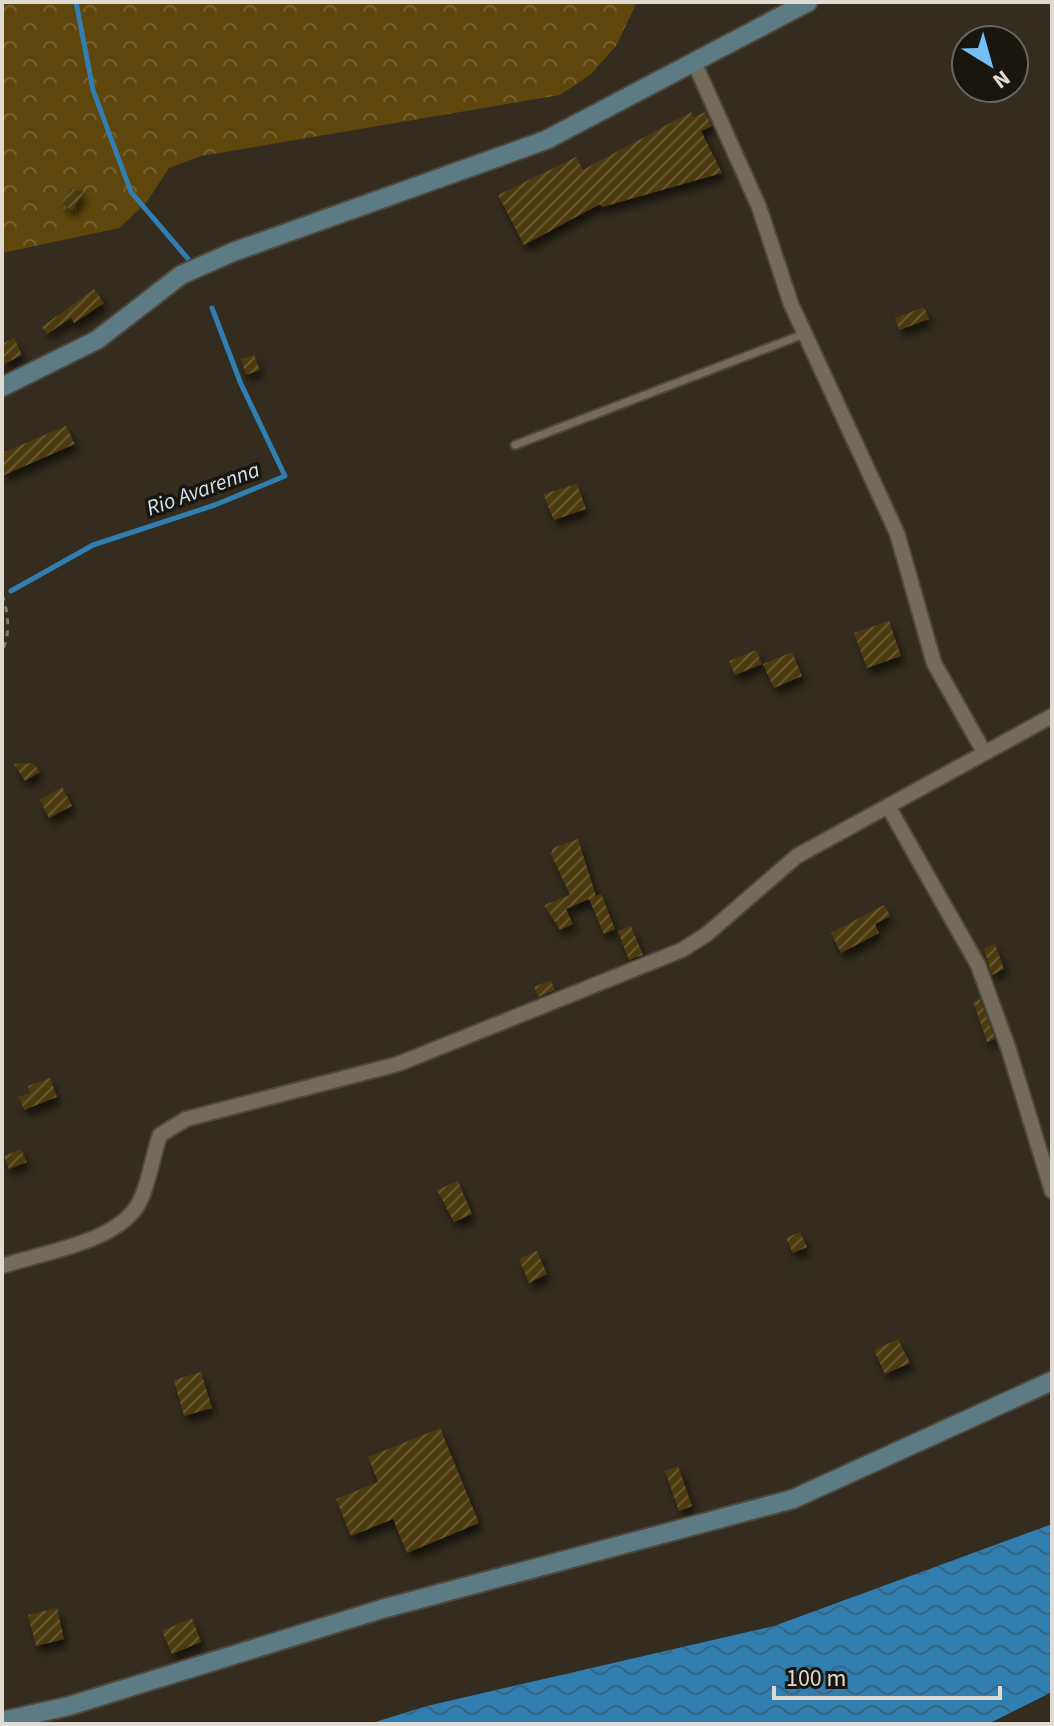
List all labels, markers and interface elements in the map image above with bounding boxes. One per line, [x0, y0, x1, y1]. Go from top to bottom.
north arrow [950, 24, 1030, 104]
text: N [986, 62, 1017, 96]
water label: Rio Avarenna [142, 454, 264, 524]
scale bar [774, 1650, 1000, 1700]
text: 100 m [786, 1661, 846, 1696]

